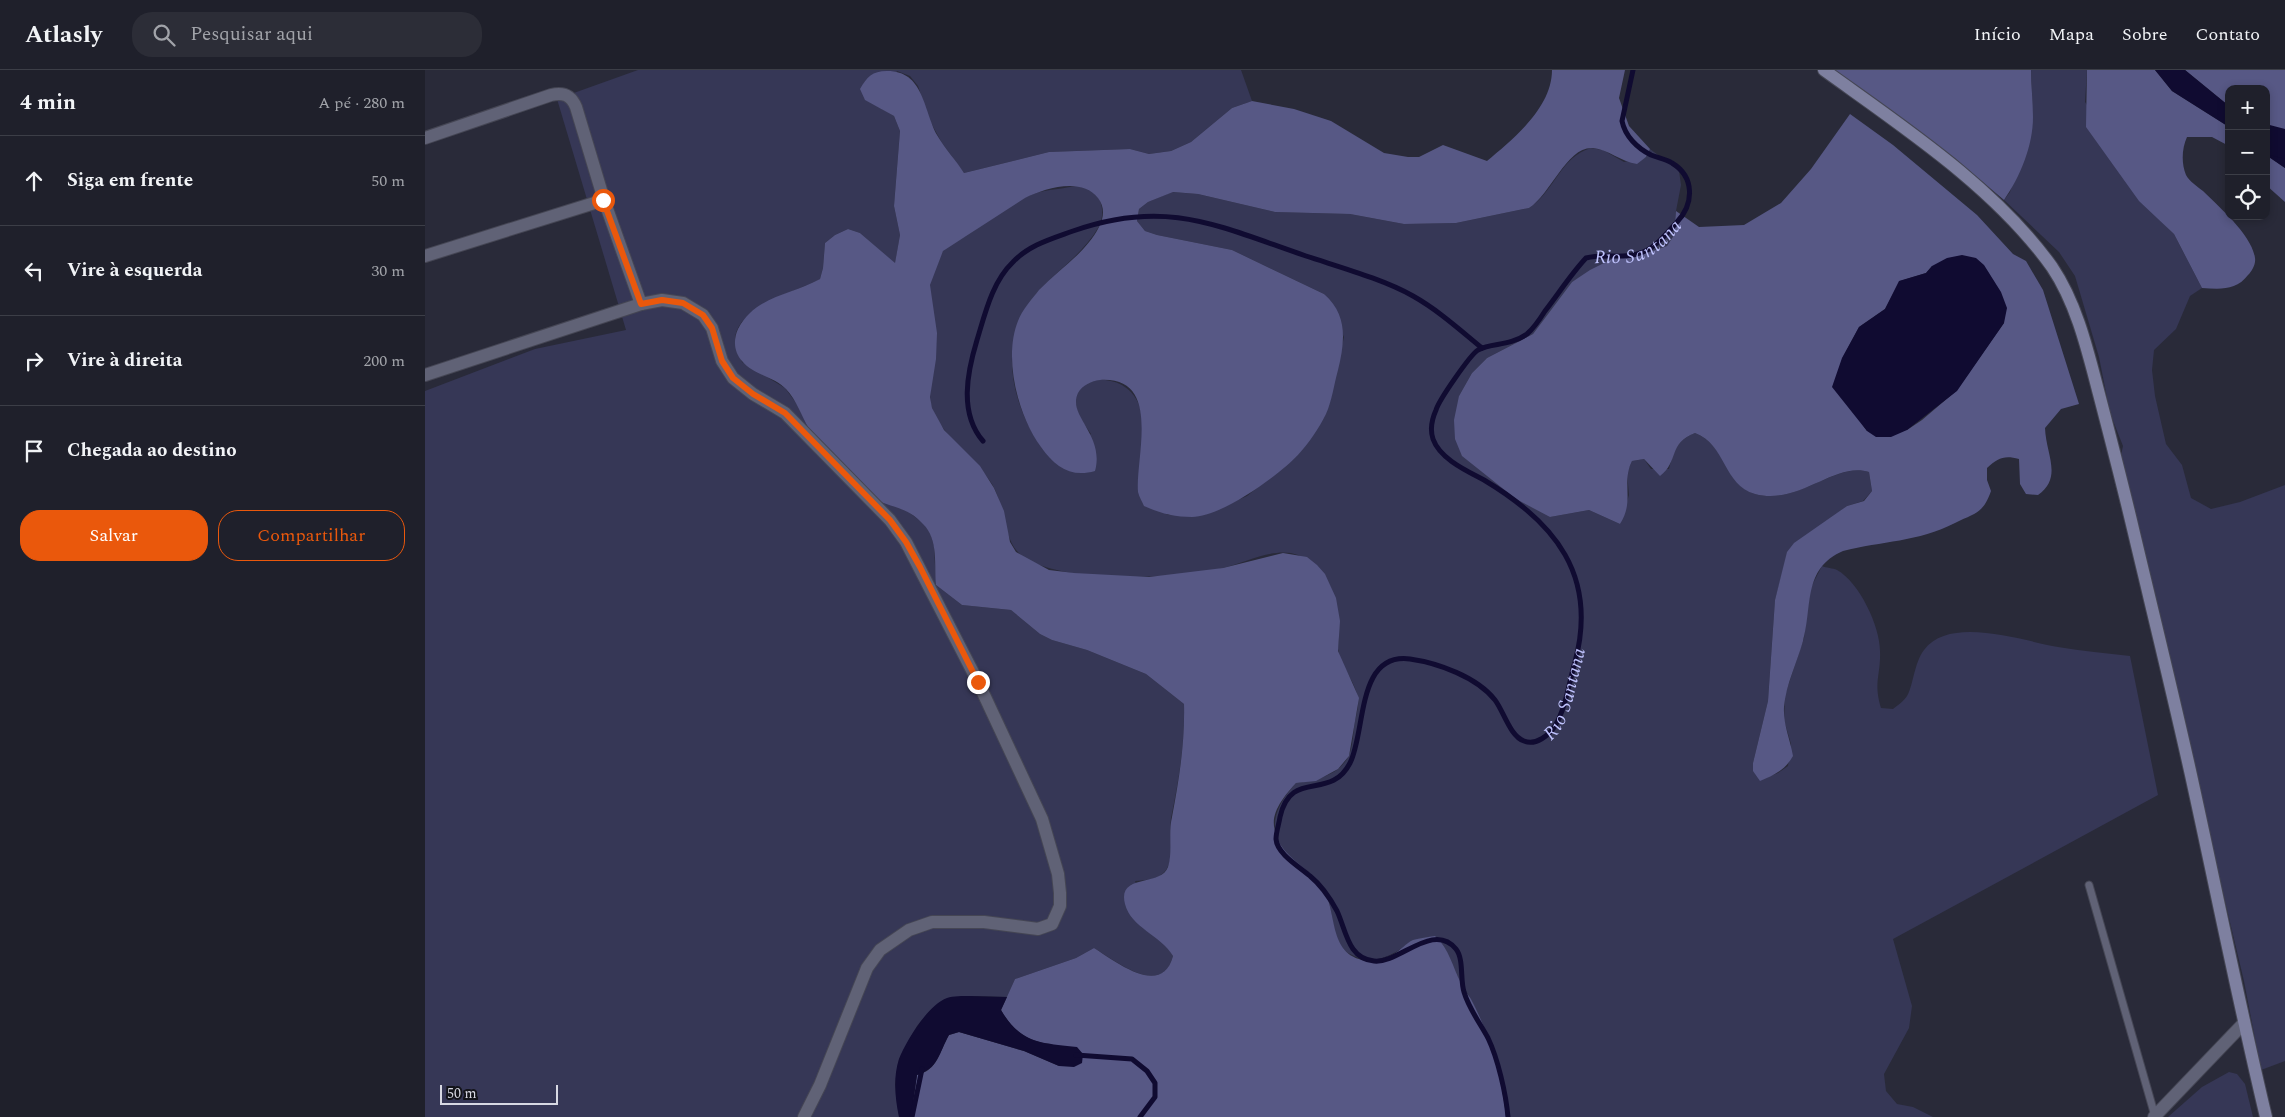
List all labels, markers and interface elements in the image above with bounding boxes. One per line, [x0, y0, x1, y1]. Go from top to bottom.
search box [132, 12, 482, 57]
text: Atlasly [25, 17, 102, 53]
text: Pesquisar aqui [190, 20, 313, 49]
icon: search [150, 21, 178, 49]
text: Início [1974, 21, 2021, 48]
text: Mapa [2049, 21, 2094, 48]
text: Sobre [2122, 21, 2167, 48]
text: Contato [2195, 21, 2260, 48]
map controls [2225, 85, 2270, 220]
button: + [2225, 85, 2270, 130]
text: 4 min [20, 87, 76, 119]
text: A pé · 280 m [318, 91, 405, 115]
button: − [2225, 130, 2270, 175]
text: Siga em frente [67, 166, 193, 195]
icon: ahead [20, 167, 48, 195]
text: 50 m [371, 169, 405, 193]
button: locate [2225, 175, 2270, 220]
route start [592, 189, 615, 212]
water label: Rio Santana [1594, 213, 1689, 272]
text: Vire à esquerda [67, 256, 203, 285]
icon: left [20, 257, 48, 285]
text: 30 m [371, 259, 405, 283]
text: Vire à direita [67, 346, 183, 375]
icon: right [20, 347, 48, 375]
text: 200 m [363, 349, 405, 373]
text: Chegada ao destino [67, 436, 237, 465]
icon: arrive [20, 437, 48, 465]
button: Salvar [20, 510, 208, 561]
button: Compartilhar [218, 510, 405, 561]
water label: Rio Santana [1537, 645, 1594, 748]
route end [967, 671, 990, 694]
scale bar [440, 1082, 557, 1105]
text: 50 m [447, 1083, 477, 1104]

